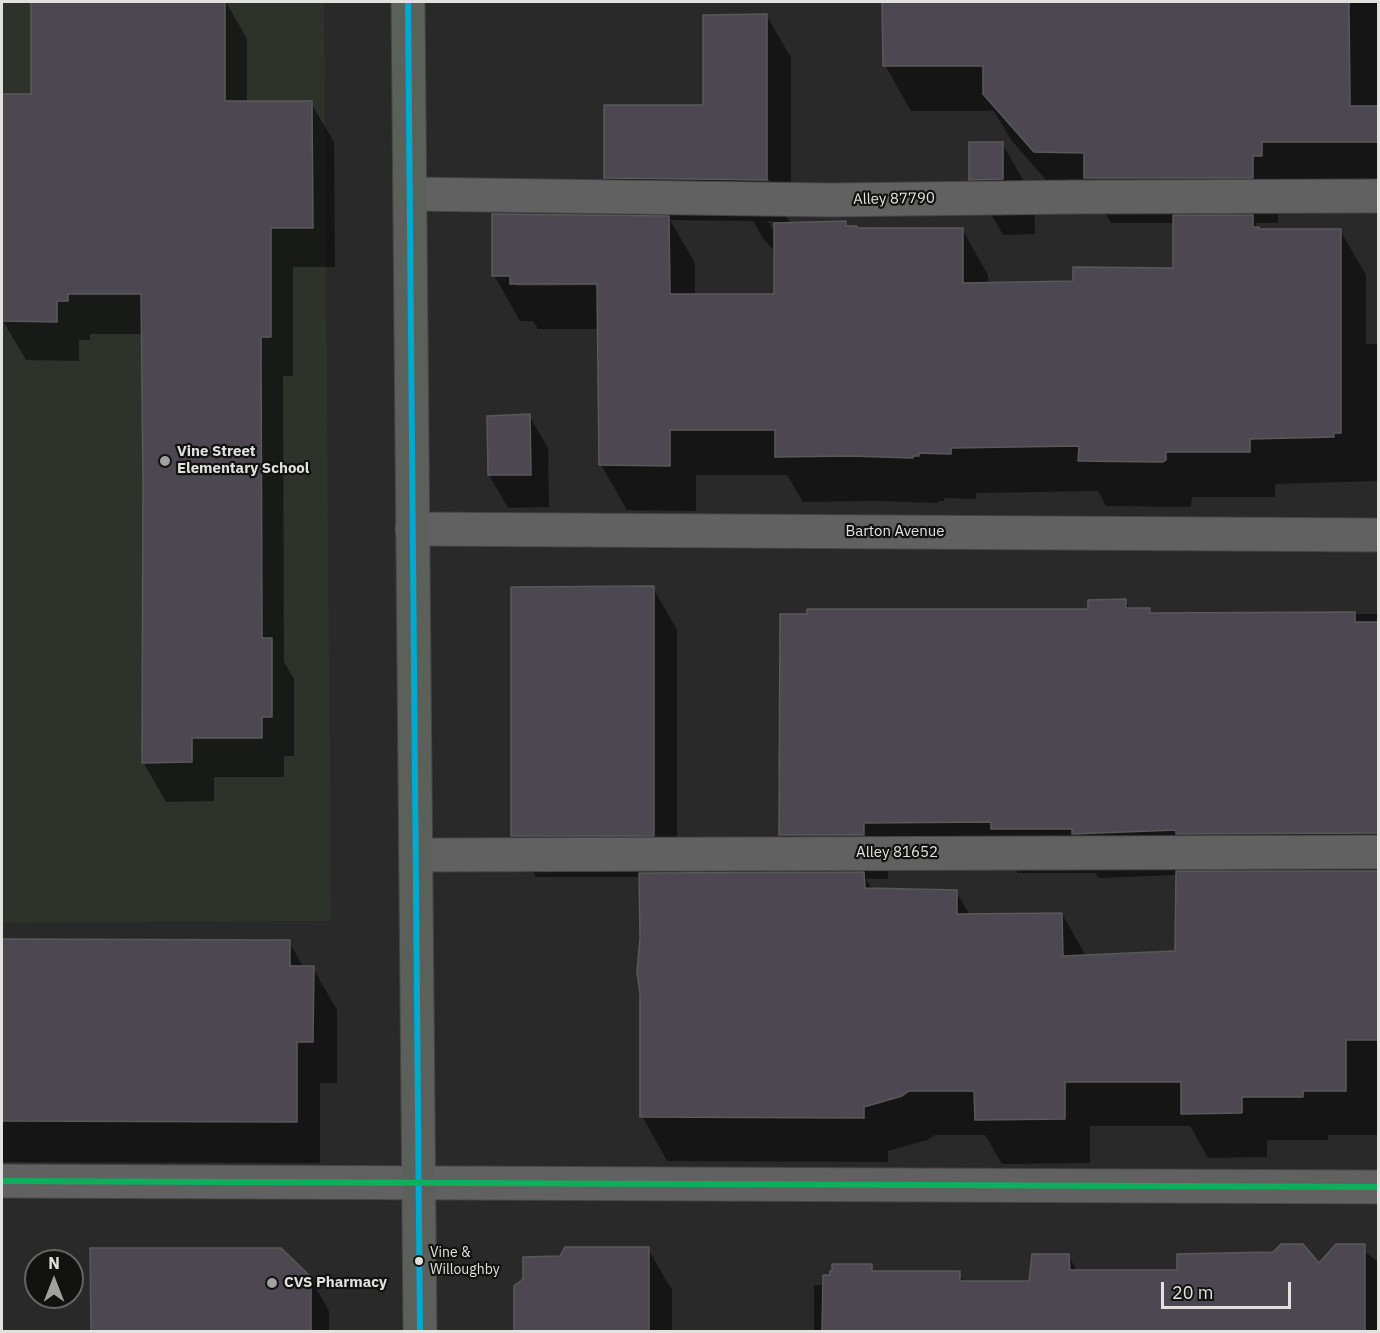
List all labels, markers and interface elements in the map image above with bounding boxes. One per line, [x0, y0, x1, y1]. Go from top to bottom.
street label: Alley 87790 [853, 189, 935, 209]
place label: Vine Street Elementary School [177, 443, 309, 478]
marker: Vine Street Elementary School [158, 454, 172, 468]
street label: Barton Avenue [845, 523, 945, 541]
street label: Alley 81652 [856, 844, 938, 862]
place label: Vine & Willoughby [430, 1245, 500, 1278]
north arrow [24, 1249, 84, 1309]
text: N [48, 1253, 60, 1273]
marker: Vine & Willoughby [413, 1255, 425, 1267]
scale bar [1164, 1270, 1294, 1308]
place label: CVS Pharmacy [284, 1274, 387, 1292]
marker: CVS Pharmacy [265, 1276, 279, 1290]
text: 20 m [1172, 1281, 1214, 1304]

